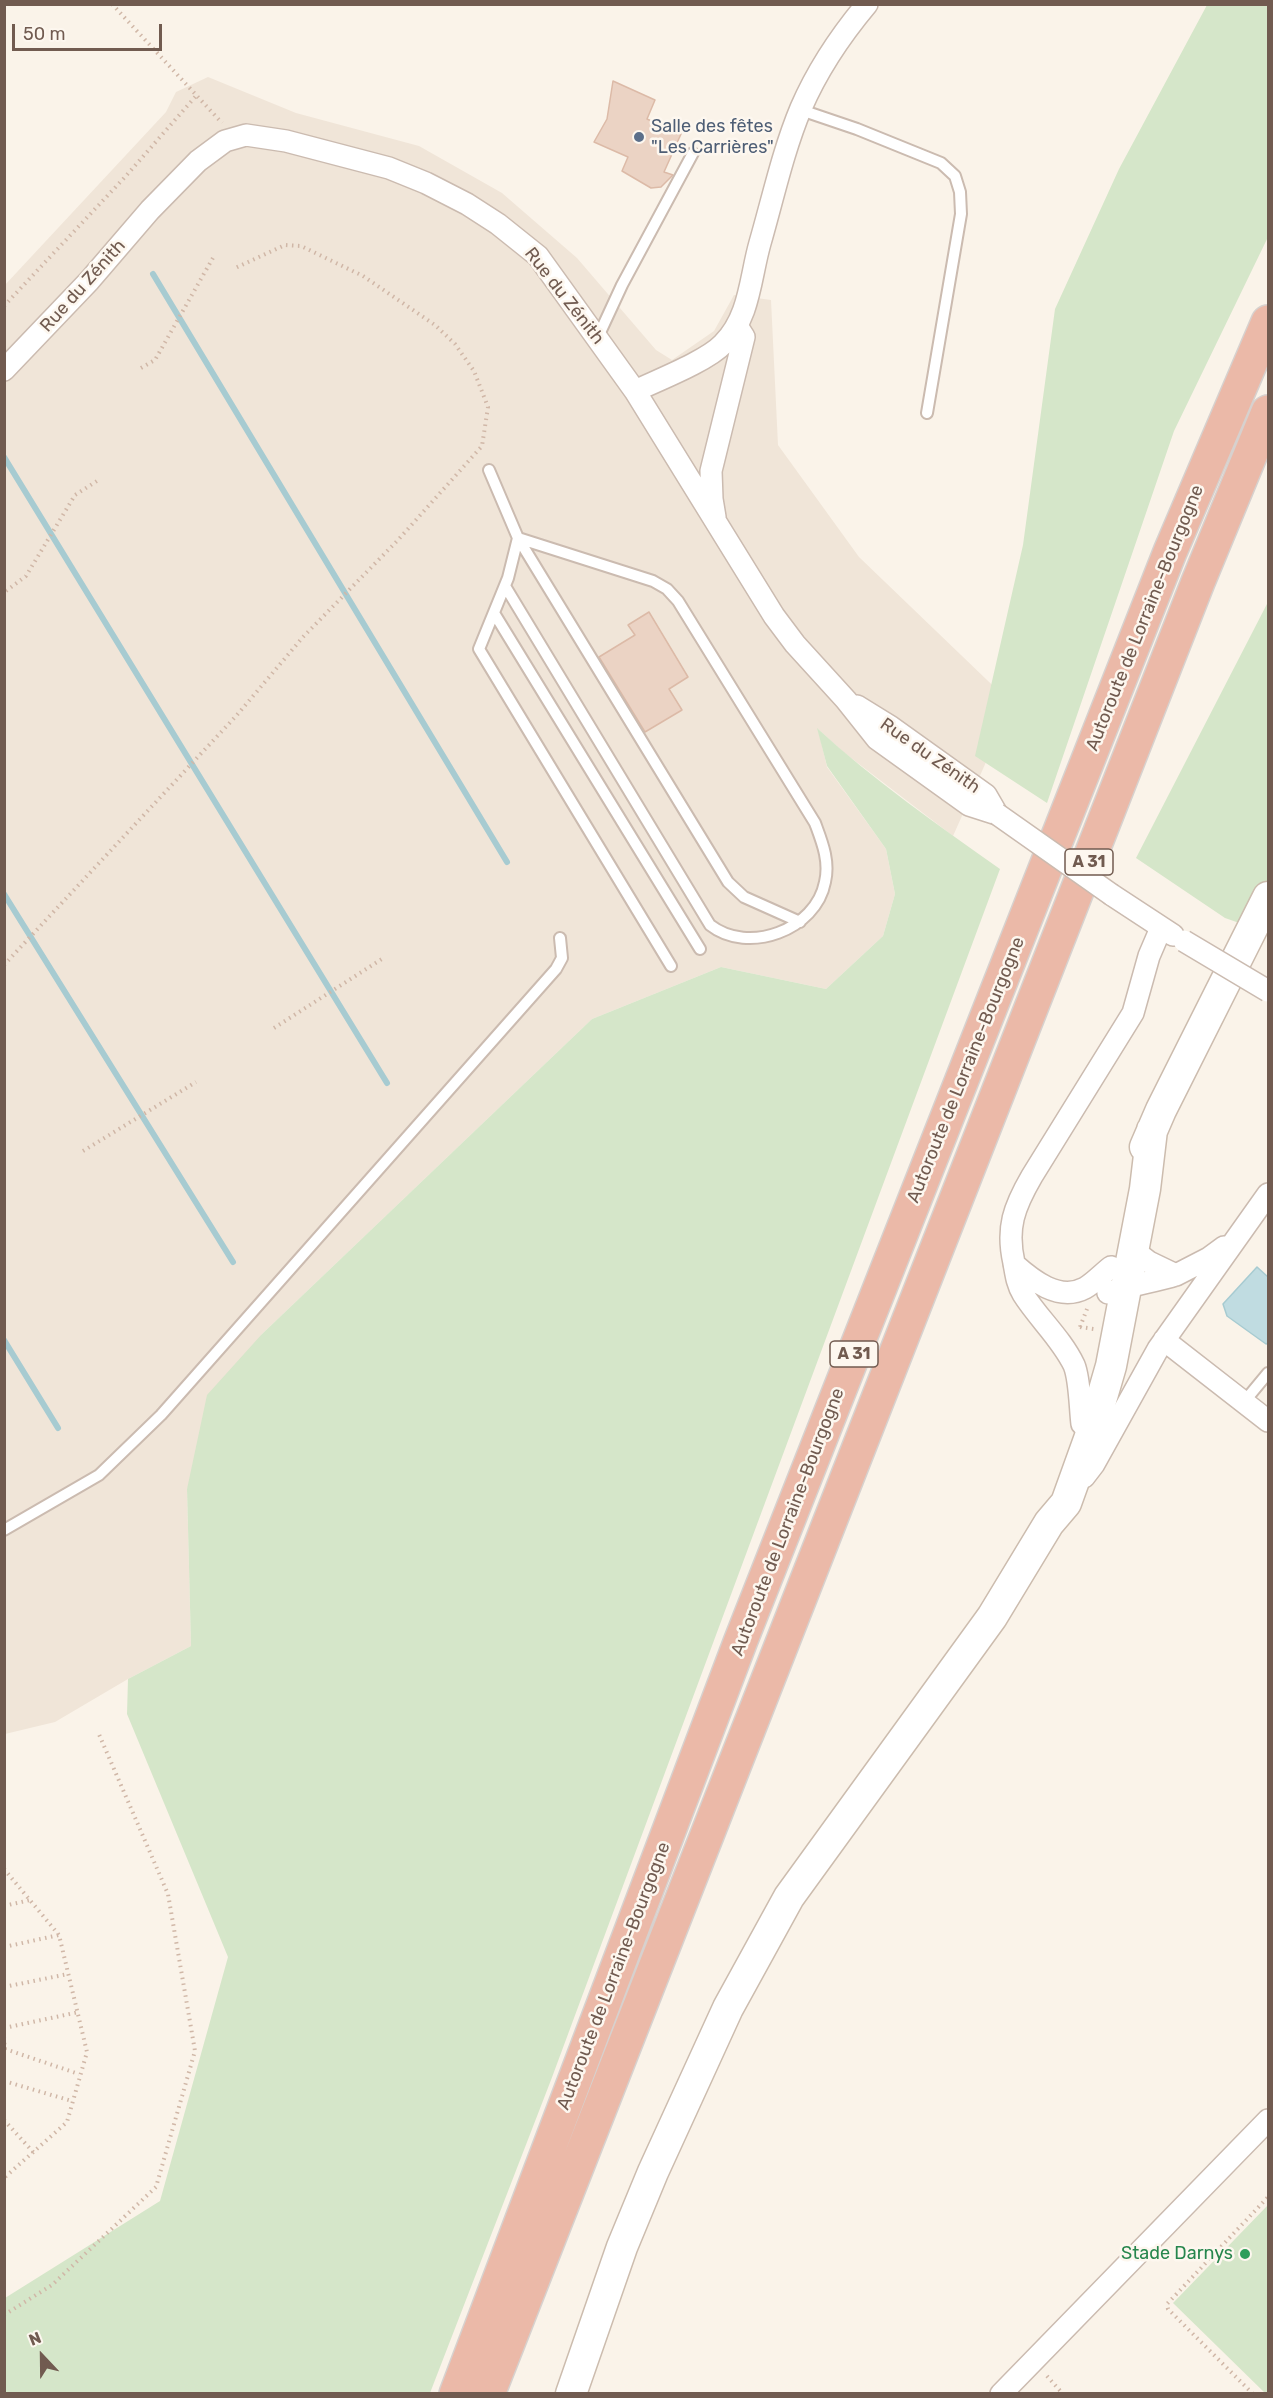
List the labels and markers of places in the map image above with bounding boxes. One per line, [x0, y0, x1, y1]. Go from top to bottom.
place label: Salle des fêtes "Les Carrières" [651, 116, 774, 158]
marker: Salle des fêtes "Les Carrières" [632, 130, 646, 144]
place label: Stade Darnys [1121, 2243, 1233, 2265]
marker: Stade Darnys [1238, 2247, 1252, 2261]

